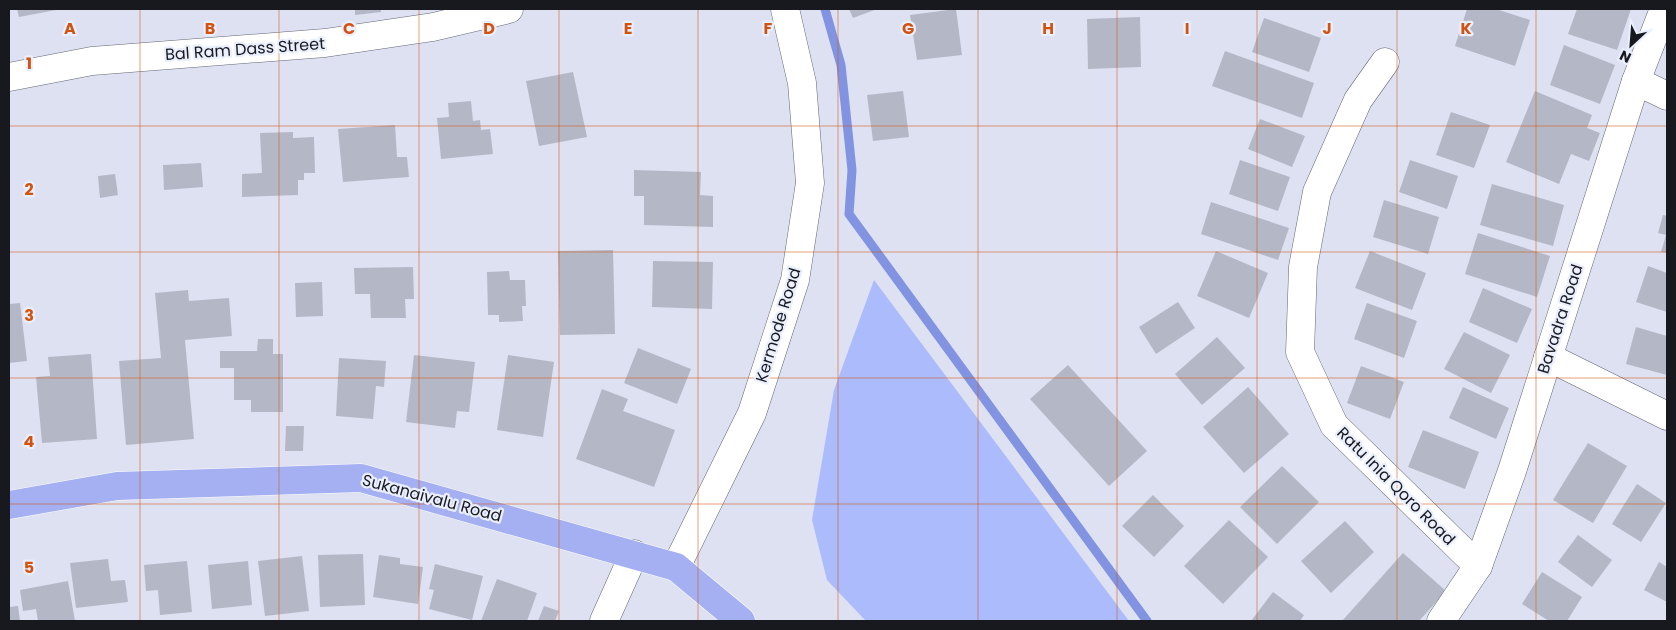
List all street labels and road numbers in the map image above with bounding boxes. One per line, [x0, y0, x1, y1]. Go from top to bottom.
street label: Bal Ram Dass Street [164, 32, 326, 66]
street label: Bavadra Road [1531, 261, 1589, 377]
street label: Kermode Road [750, 265, 806, 385]
street label: Ratu Inia Qoro Road [1332, 422, 1460, 550]
street label: Sukanaivalu Road [360, 468, 504, 528]

